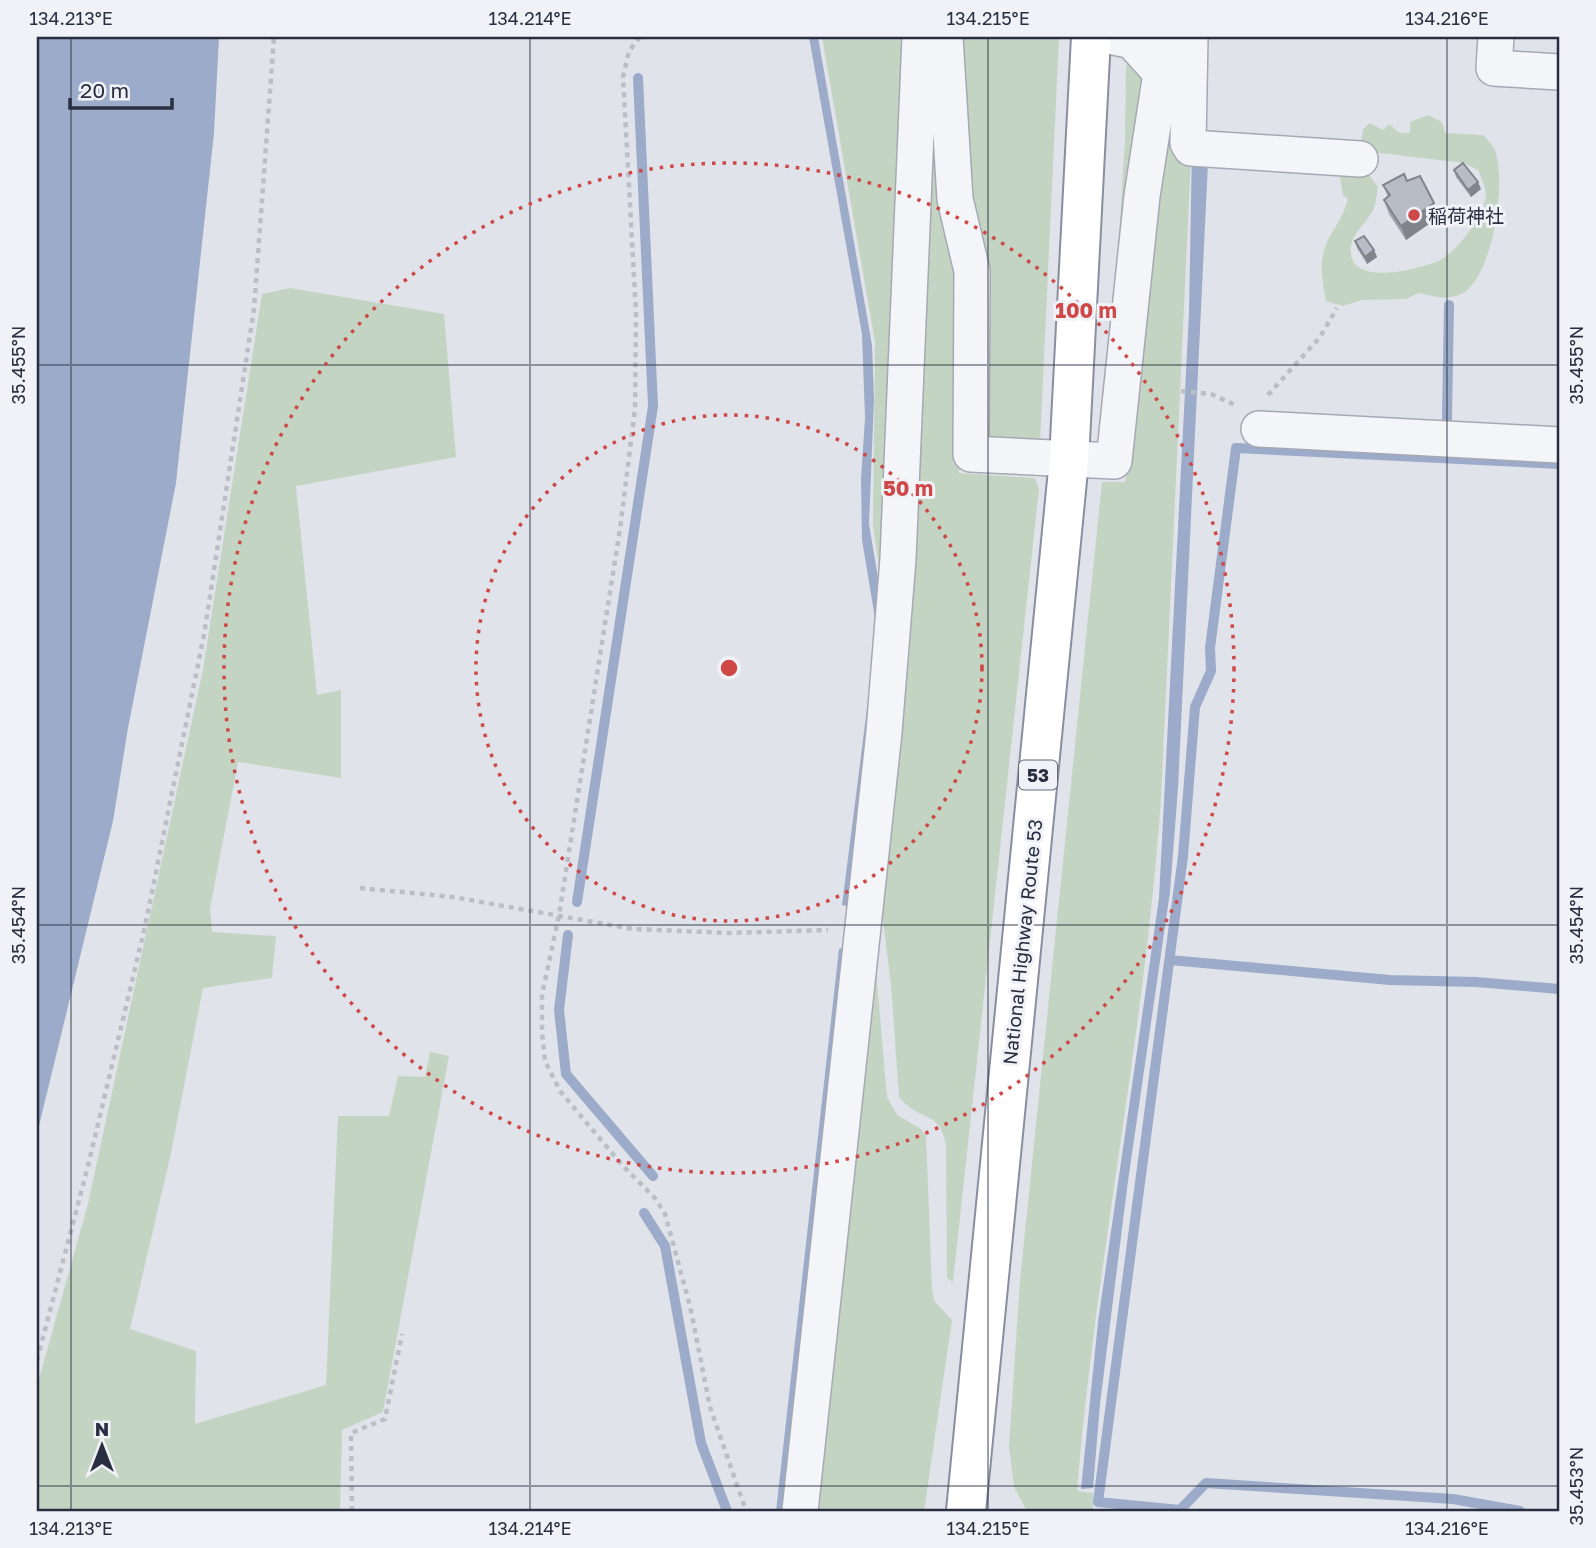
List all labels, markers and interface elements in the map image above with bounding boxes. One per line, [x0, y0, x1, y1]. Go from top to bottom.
text: 134.213°E [29, 7, 113, 29]
text: 134.214°E [489, 7, 571, 29]
text: 134.215°E [946, 7, 1030, 29]
text: 134.216°E [1405, 7, 1489, 29]
scale bar [70, 66, 172, 110]
text: 20 m [80, 77, 129, 103]
place label: 稲荷神社 [1428, 204, 1504, 227]
marker: 稲荷神社 [1406, 207, 1422, 223]
text: 100 m [1055, 297, 1117, 323]
text: 35.455°N [7, 326, 29, 404]
text: 35.455°N [1565, 326, 1587, 404]
text: 50 m [883, 475, 933, 501]
centre of rings [717, 656, 741, 680]
road number: 53 [1019, 760, 1057, 790]
street label: National Highway Route 53 [998, 818, 1046, 1066]
text: 35.454°N [7, 886, 29, 964]
text: 35.454°N [1565, 886, 1587, 964]
north arrow [66, 1412, 136, 1482]
text: N [95, 1417, 109, 1440]
text: 35.453°N [1565, 1446, 1587, 1526]
text: 134.213°E [29, 1517, 113, 1539]
text: 134.214°E [489, 1517, 571, 1539]
text: 134.215°E [946, 1517, 1030, 1539]
text: 134.216°E [1405, 1517, 1489, 1539]

